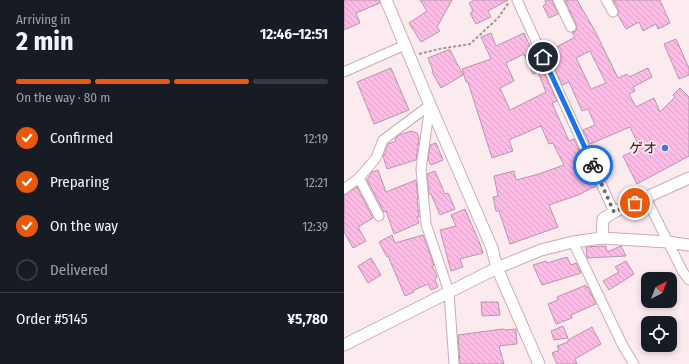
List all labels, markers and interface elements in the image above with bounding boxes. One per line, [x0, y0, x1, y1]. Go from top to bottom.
text: Arriving in [16, 12, 70, 27]
text: 12:46–12:51 [260, 25, 328, 43]
text: 2 min [16, 26, 74, 57]
pin [526, 40, 560, 74]
icon: home [532, 46, 554, 68]
text: On the way · 80 m [16, 90, 110, 105]
icon: check [16, 127, 38, 149]
text: Confirmed [50, 129, 113, 147]
text: 12:19 [304, 131, 328, 146]
place label: ゲオ [629, 140, 657, 157]
marker: ゲオ [660, 143, 670, 153]
courier [573, 145, 613, 185]
icon: bike [582, 154, 604, 176]
icon: check [16, 171, 38, 193]
text: Preparing [50, 173, 109, 191]
text: 12:21 [304, 175, 328, 190]
pin [618, 186, 652, 220]
icon: bag [624, 192, 646, 214]
icon: check [16, 215, 38, 237]
text: On the way [50, 217, 118, 235]
text: 12:39 [302, 219, 328, 234]
text: Delivered [50, 261, 108, 279]
north arrow [641, 272, 677, 308]
map controls [641, 272, 677, 352]
text: Order #5145 [16, 310, 88, 328]
text: ¥5,780 [287, 310, 328, 328]
button: locate [641, 316, 677, 352]

